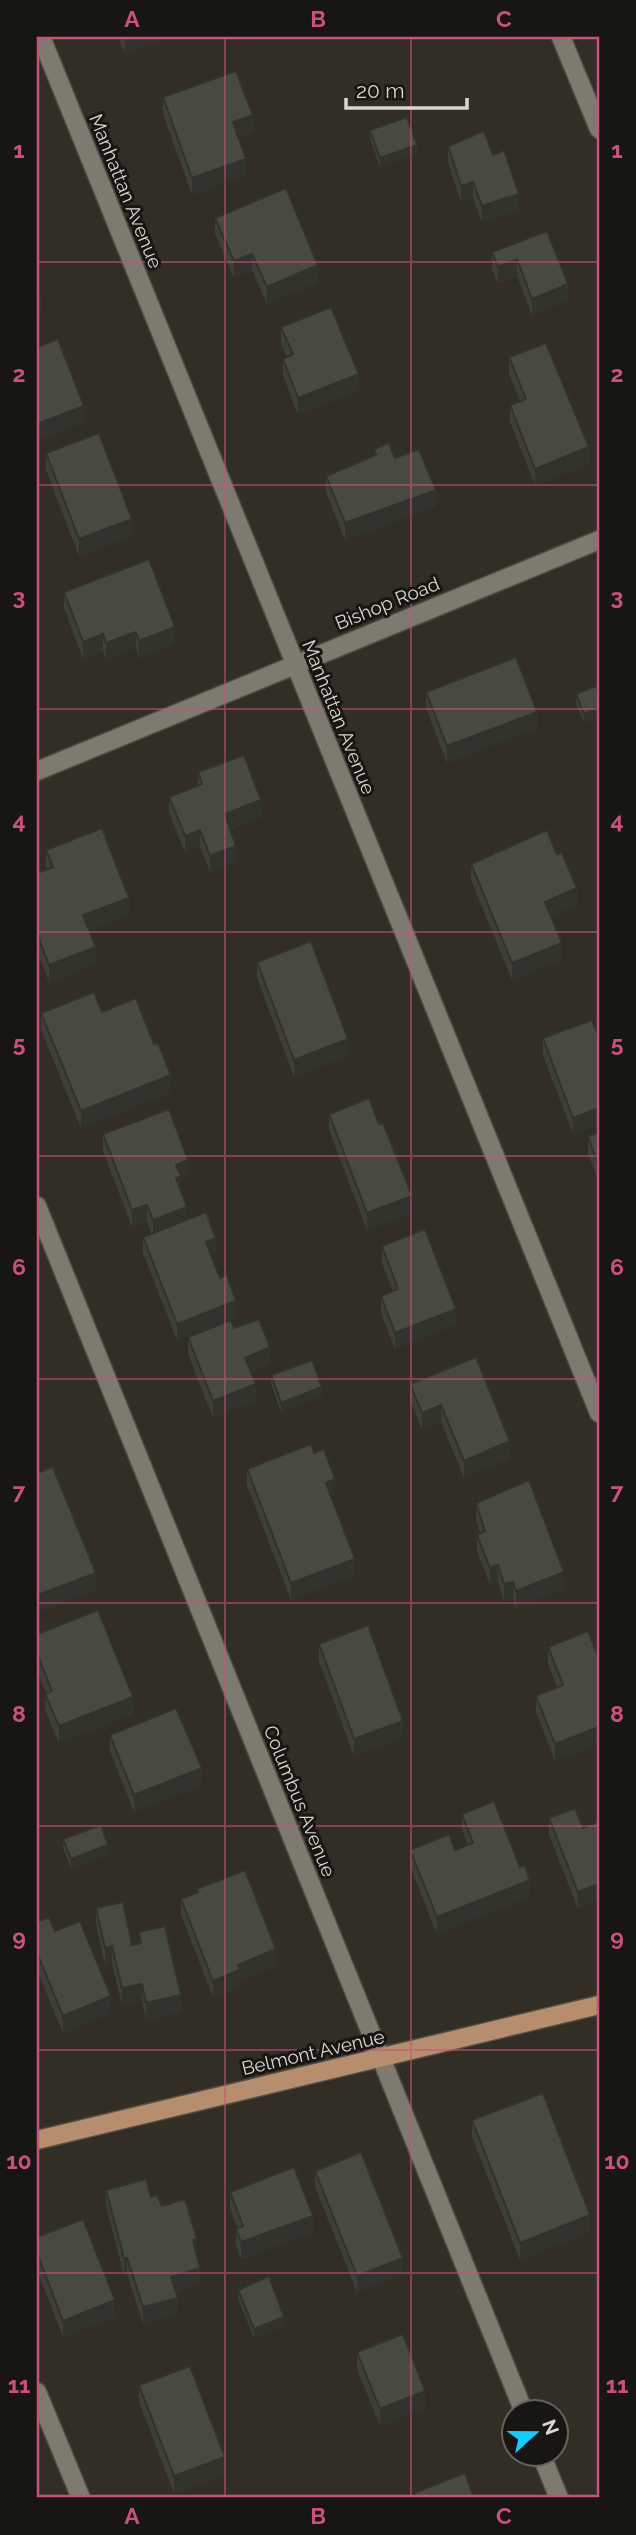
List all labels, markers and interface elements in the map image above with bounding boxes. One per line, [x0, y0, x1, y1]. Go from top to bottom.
text: A [124, 5, 140, 32]
text: B [310, 5, 326, 32]
text: C [496, 5, 512, 32]
scale bar [346, 66, 466, 110]
text: 20 m [356, 78, 404, 103]
street label: Manhattan Avenue [85, 111, 167, 271]
text: 1 [13, 136, 25, 163]
text: 1 [611, 136, 623, 163]
text: 2 [13, 360, 25, 387]
text: 2 [611, 360, 623, 387]
street label: Bishop Road [332, 572, 442, 634]
text: 3 [13, 583, 25, 610]
text: 3 [611, 583, 623, 610]
street label: Manhattan Avenue [298, 637, 380, 797]
text: 4 [12, 807, 26, 834]
text: 4 [610, 807, 624, 834]
text: 5 [13, 1030, 26, 1057]
text: 5 [611, 1030, 624, 1057]
text: 6 [12, 1253, 26, 1280]
text: 6 [610, 1253, 624, 1280]
text: 7 [13, 1477, 26, 1504]
text: 7 [611, 1477, 624, 1504]
text: 8 [12, 1700, 26, 1727]
text: 8 [610, 1700, 624, 1727]
street label: Columbus Avenue [260, 1722, 340, 1880]
text: 9 [12, 1924, 26, 1951]
text: 9 [610, 1924, 624, 1951]
street label: Belmont Avenue [239, 2025, 387, 2079]
text: 10 [6, 2147, 32, 2174]
text: 10 [604, 2147, 630, 2174]
text: 11 [8, 2371, 30, 2398]
text: 11 [606, 2371, 628, 2398]
north arrow [500, 2398, 570, 2468]
text: N [538, 2416, 564, 2438]
text: A [124, 2502, 140, 2529]
text: B [310, 2502, 326, 2529]
text: C [496, 2502, 512, 2529]

